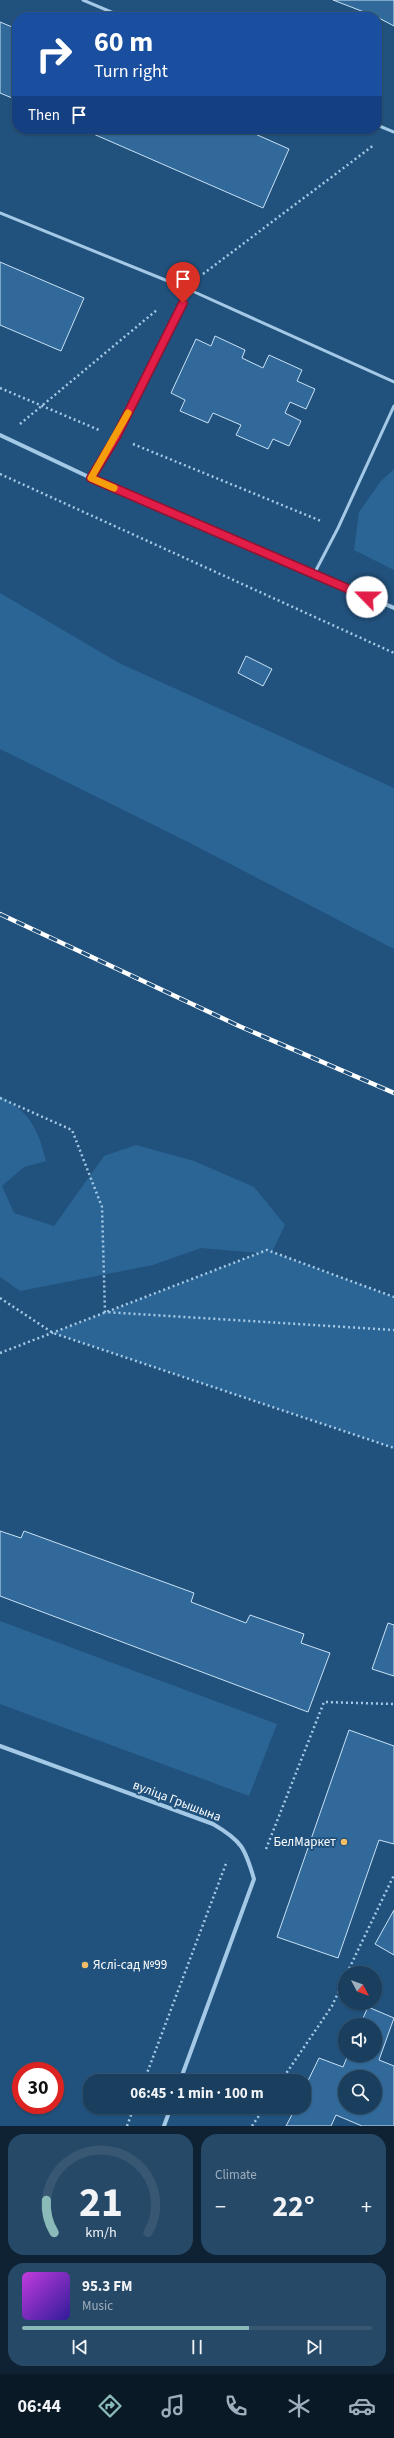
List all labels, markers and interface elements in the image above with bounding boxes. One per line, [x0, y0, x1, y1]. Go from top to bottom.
text: 60 m [94, 22, 153, 62]
icon: right [28, 28, 80, 80]
text: Turn right [94, 59, 168, 84]
icon: arrive [68, 104, 90, 126]
text: Then [28, 105, 60, 126]
pin [166, 262, 200, 303]
icon: arrive [172, 268, 194, 290]
position arrow [346, 576, 388, 618]
street label: вуліца Грышына [130, 1776, 224, 1826]
place label: БелМаркет [273, 1833, 336, 1851]
marker: БелМаркет [339, 1837, 349, 1847]
place label: Яслі-сад №99 [93, 1956, 167, 1974]
marker: Яслі-сад №99 [80, 1960, 90, 1970]
north arrow [338, 1966, 382, 2010]
map controls [338, 1966, 382, 2114]
button: sound [338, 2018, 382, 2062]
speed limit sign: 30 [12, 2062, 64, 2114]
button: search [338, 2070, 382, 2114]
text: 06:45 · 1 min · 100 m [130, 2083, 264, 2104]
text: Climate [215, 2166, 257, 2184]
text: 21 [79, 2172, 122, 2232]
text: 22° [272, 2185, 315, 2228]
text: − [215, 2191, 226, 2223]
text: + [361, 2191, 372, 2223]
text: km/h [85, 2221, 116, 2242]
text: 95.3 FM [82, 2276, 133, 2297]
text: Music [82, 2297, 113, 2315]
icon: previous [69, 2336, 91, 2358]
icon: pause [186, 2336, 208, 2358]
icon: next [303, 2336, 325, 2358]
icon: directions [96, 2392, 124, 2420]
icon: music [159, 2392, 187, 2420]
icon: phone [222, 2392, 250, 2420]
icon: climate [285, 2392, 313, 2420]
icon: car [348, 2392, 376, 2420]
text: 06:44 [18, 2394, 61, 2419]

